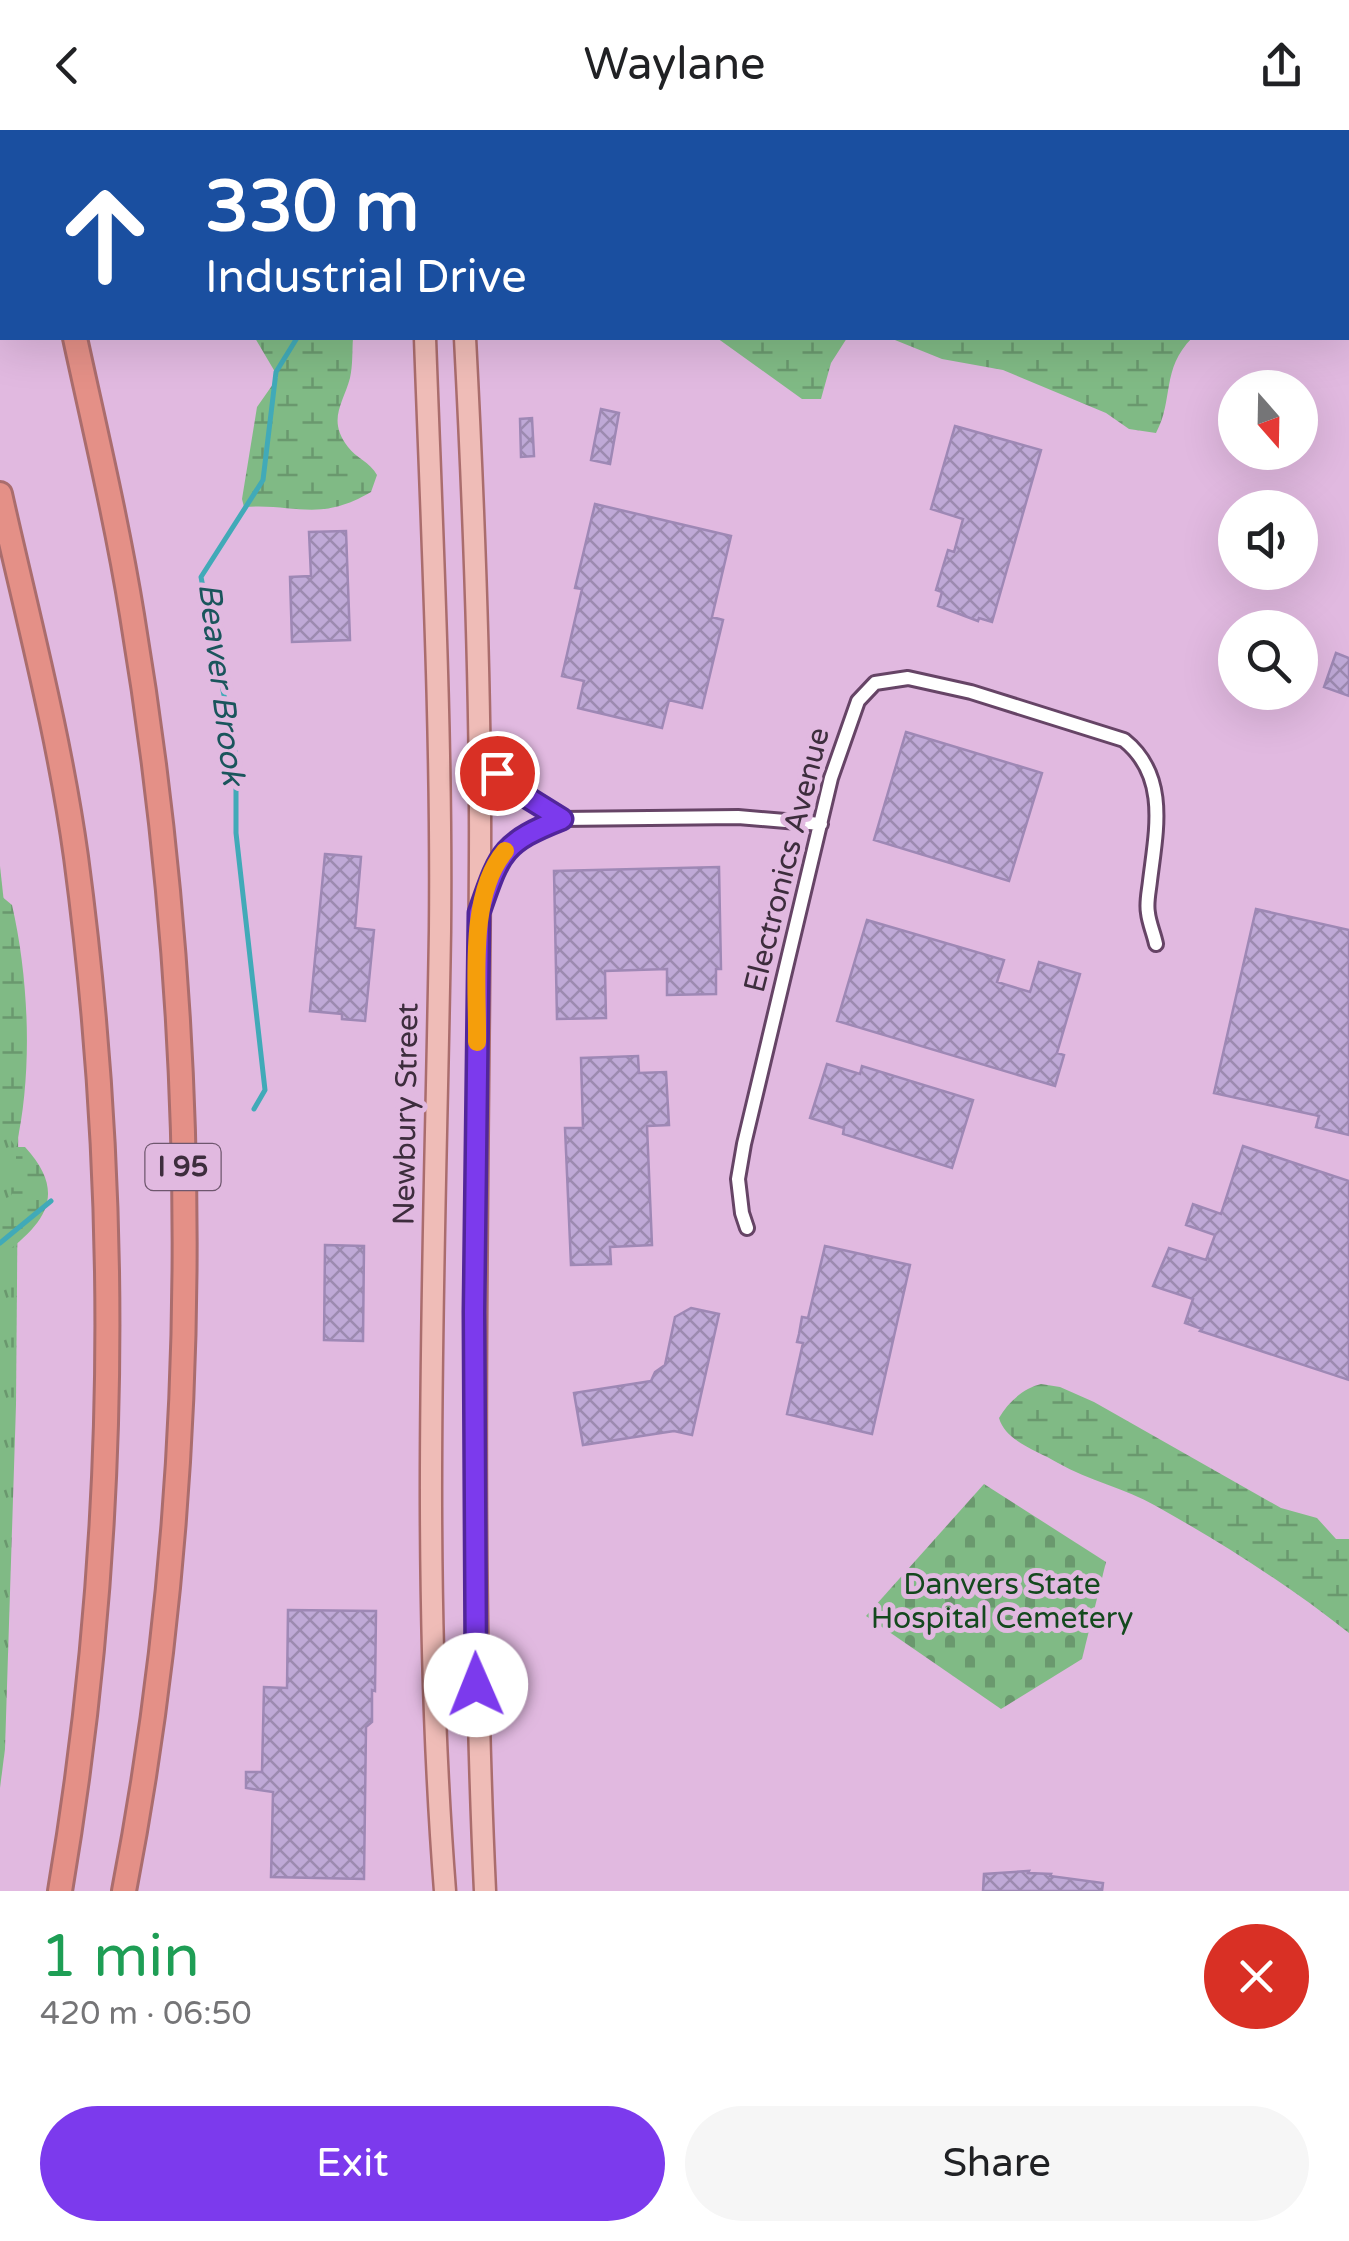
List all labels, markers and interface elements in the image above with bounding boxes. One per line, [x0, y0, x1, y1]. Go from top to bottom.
icon: back [40, 38, 95, 93]
text: Waylane [583, 38, 766, 92]
icon: share [1254, 38, 1309, 93]
text: 330 m [205, 166, 419, 250]
icon: ahead [40, 170, 170, 300]
text: Industrial Drive [205, 251, 527, 305]
north arrow [1218, 370, 1318, 470]
map controls [1218, 370, 1318, 710]
button: sound [1218, 490, 1318, 590]
water label: Beaver Brook [190, 581, 253, 790]
button: search [1218, 610, 1318, 710]
street label: Electronics Avenue [736, 724, 838, 996]
pin [455, 731, 540, 816]
icon: arrive [470, 746, 525, 801]
street label: Newbury Street [386, 1002, 426, 1226]
road number: I 95 [146, 1144, 220, 1190]
park label: Danvers State Hospital Cemetery [871, 1566, 1133, 1637]
position arrow [424, 1633, 528, 1737]
text: 1 min [40, 1921, 200, 1993]
button: close [1204, 1924, 1309, 2029]
text: 420 m · 06:50 [40, 1995, 252, 2033]
button: Exit [40, 2106, 665, 2221]
button: Share [685, 2106, 1309, 2221]

